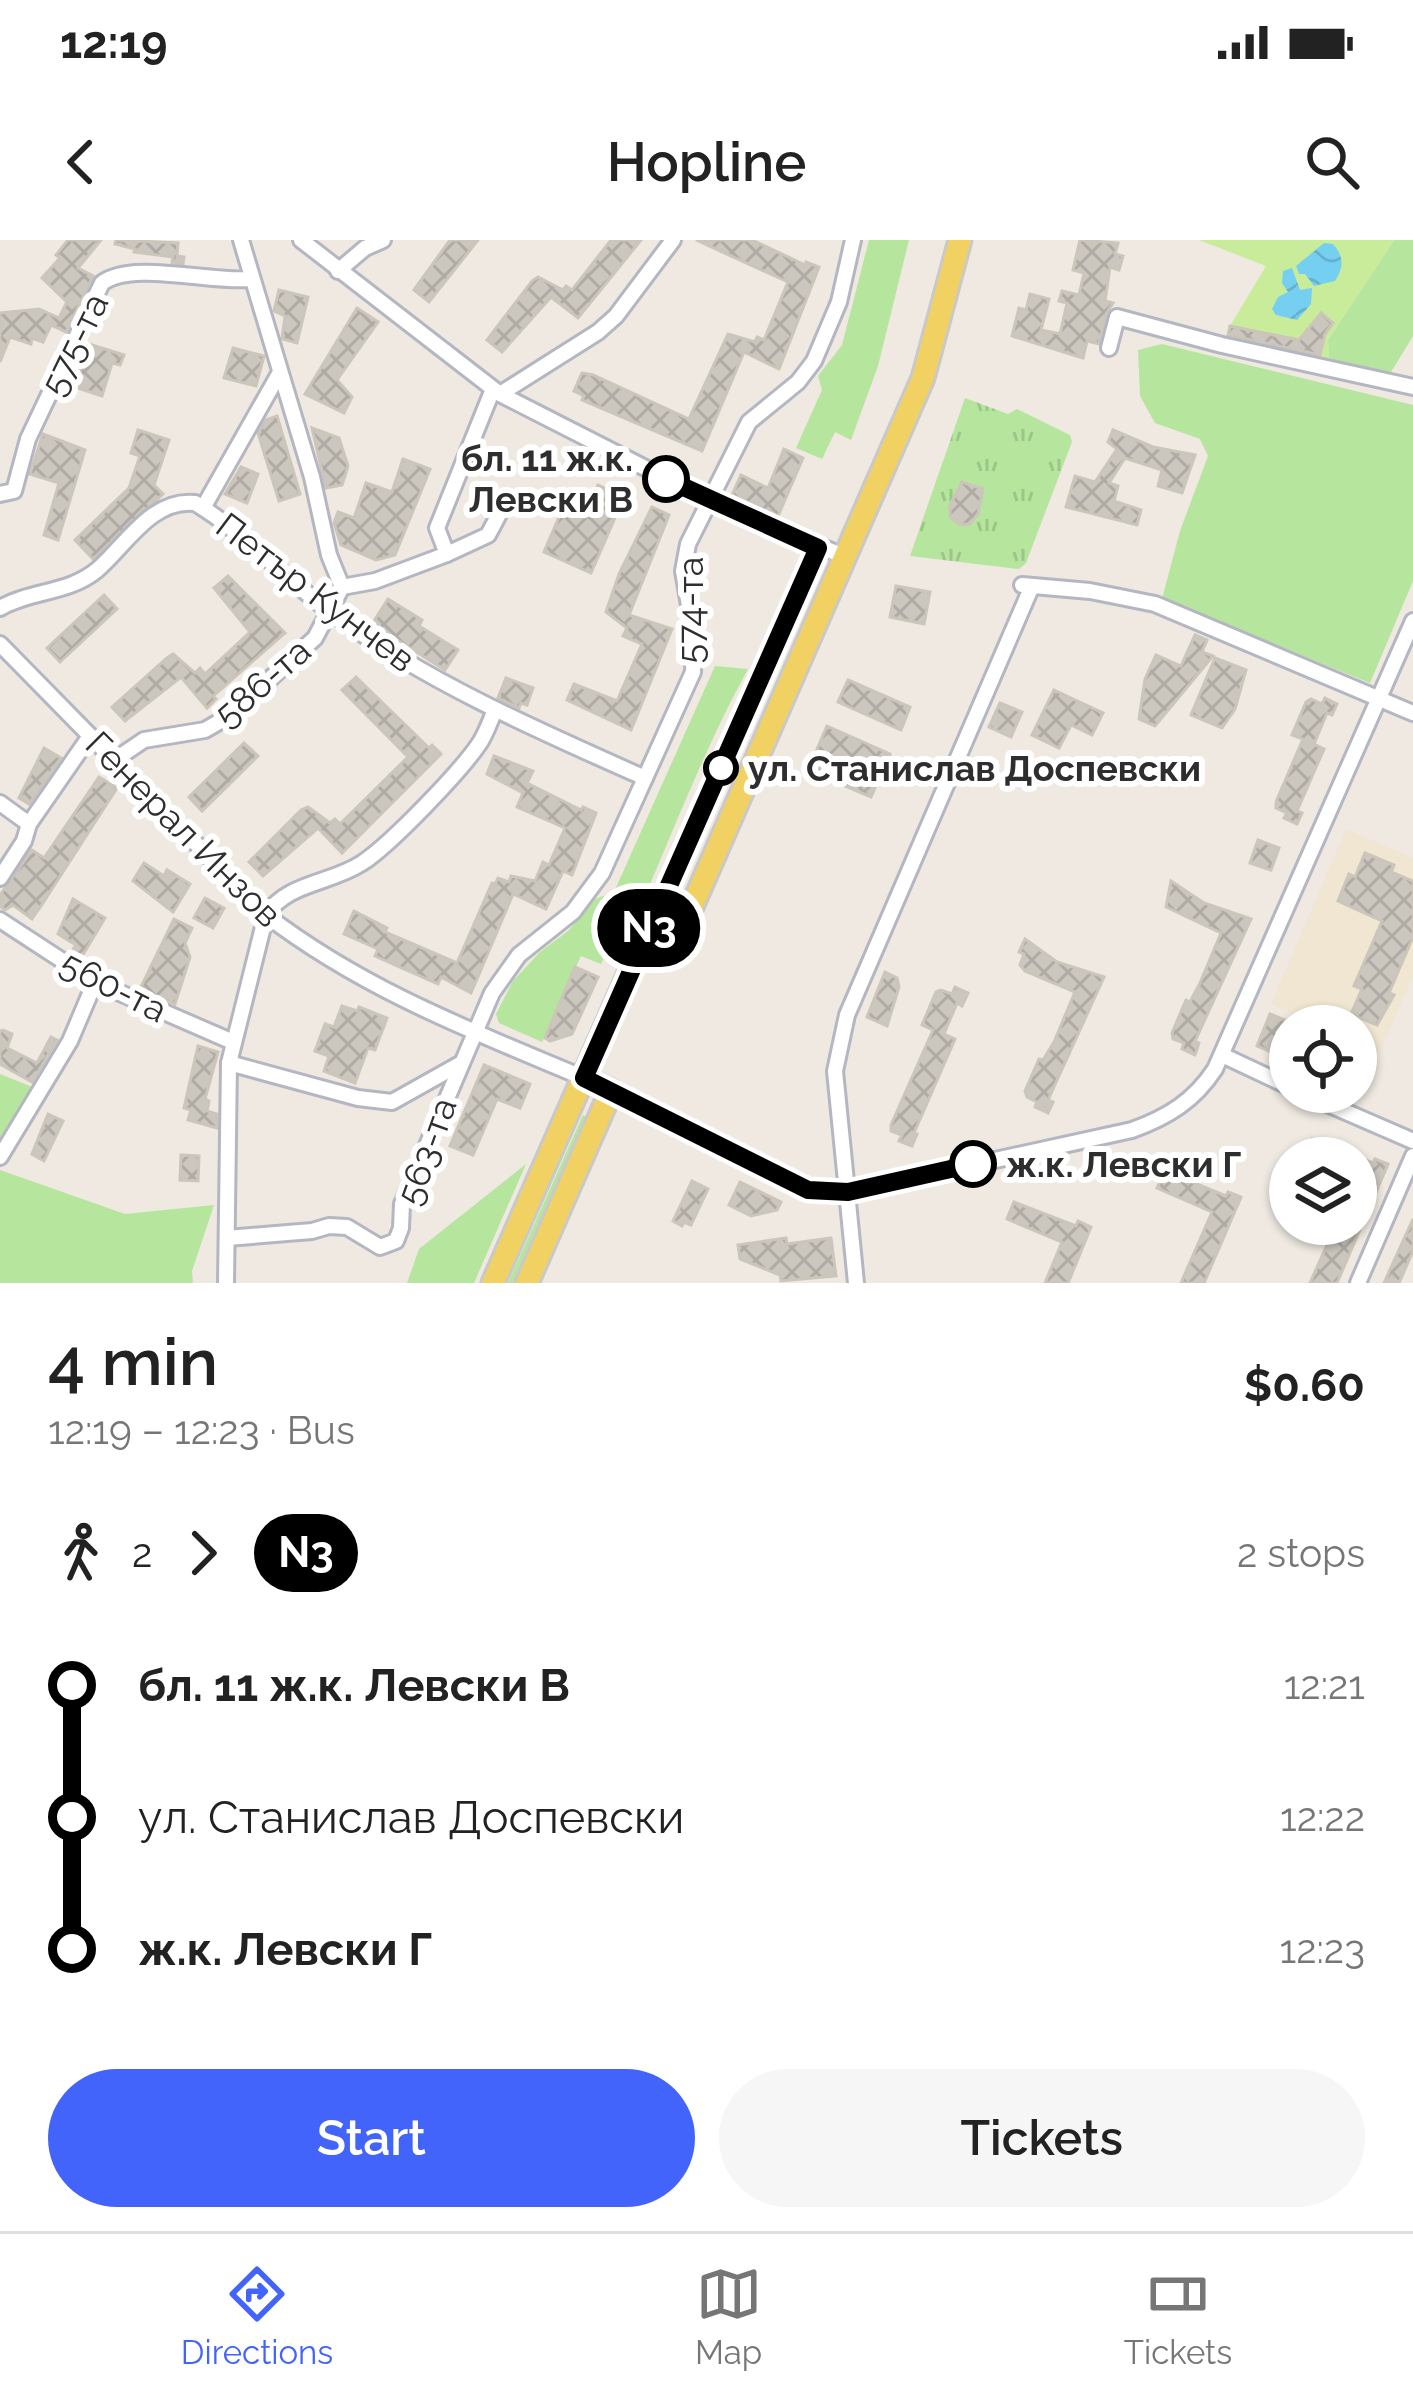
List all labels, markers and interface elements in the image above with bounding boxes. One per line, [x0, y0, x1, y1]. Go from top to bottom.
text: 12:19 [60, 16, 167, 69]
icon: back [48, 129, 114, 195]
icon: search [1299, 129, 1365, 195]
text: Hopline [607, 130, 806, 194]
street label: 575-та [31, 286, 117, 402]
place label: бл. 11 ж.к. Левски В [461, 437, 633, 520]
marker: бл. 11 ж.к. Левски В [644, 457, 688, 501]
street label: Петър Кунчев [208, 504, 424, 680]
street label: 574-та [669, 557, 711, 663]
street label: 586-та [206, 629, 318, 735]
street label: Генерал Инзов [78, 723, 290, 935]
place label: ул. Станислав Доспевски [748, 747, 1201, 789]
marker: ул. Станислав Доспевски [705, 752, 737, 784]
line badge: N3 [595, 889, 703, 967]
text: N3 [621, 903, 677, 952]
street label: 560-та [54, 941, 174, 1031]
map controls [1269, 1005, 1377, 1245]
button: locate [1269, 1005, 1377, 1113]
street label: 563-та [387, 1092, 465, 1210]
button: layers [1269, 1137, 1377, 1245]
marker: ж.к. Левски Г [951, 1142, 995, 1186]
place label: ж.к. Левски Г [1006, 1143, 1242, 1185]
text: 4 min [48, 1323, 218, 1400]
text: $0.60 [1244, 1359, 1365, 1412]
text: 12:19 – 12:23 · Bus [48, 1407, 355, 1453]
icon: walk [48, 1520, 114, 1586]
icon: forward [170, 1520, 236, 1586]
text: N3 [278, 1528, 334, 1577]
text: 2 [132, 1530, 152, 1576]
text: 2 stops [1237, 1530, 1365, 1576]
text: бл. 11 ж.к. Левски В [138, 1659, 570, 1712]
text: 12:21 [1284, 1662, 1365, 1708]
text: ул. Станислав Доспевски [138, 1791, 684, 1844]
text: 12:22 [1280, 1794, 1365, 1840]
text: ж.к. Левски Г [138, 1923, 432, 1976]
text: 12:23 [1280, 1926, 1365, 1972]
button: Start [48, 2069, 695, 2207]
button: Tickets [719, 2069, 1365, 2207]
tab: Directions [181, 2261, 333, 2372]
tab: Map [695, 2261, 762, 2372]
tab: Tickets [1124, 2261, 1232, 2372]

